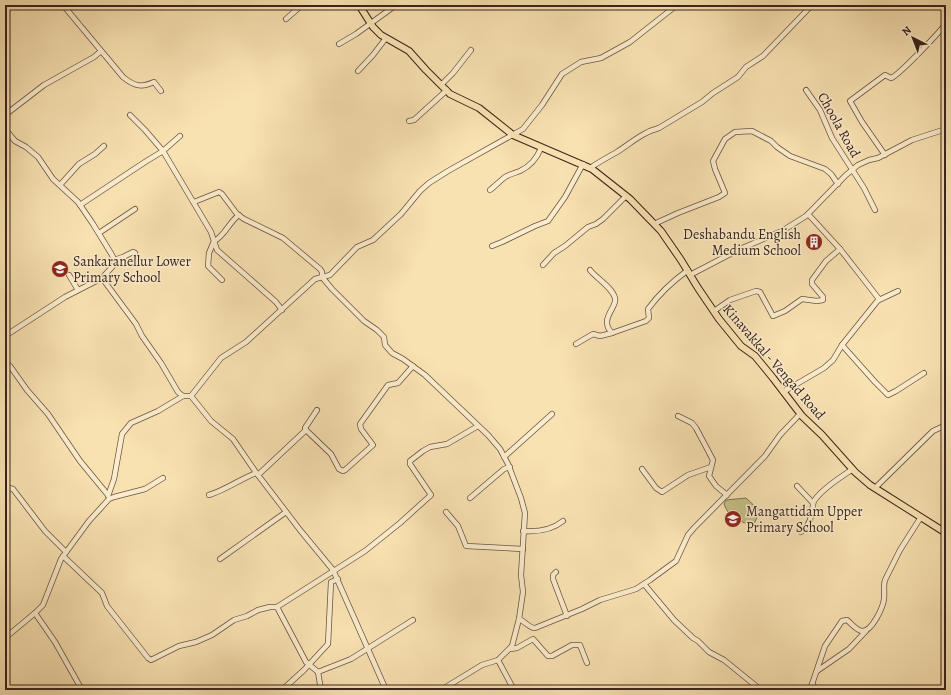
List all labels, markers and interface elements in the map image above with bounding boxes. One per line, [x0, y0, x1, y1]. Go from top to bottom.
north arrow [893, 18, 933, 58]
text: N [899, 23, 915, 39]
street label: Choola Road [813, 89, 865, 162]
place label: Deshabandu English Medium School [683, 225, 802, 260]
building icon: Deshabandu English Medium School [804, 232, 824, 252]
place label: Sankaranellur Lower Primary School [73, 252, 192, 287]
school or university icon: Sankaranellur Lower Primary School [50, 259, 70, 279]
street label: Kinavakkal - Vengad Road [719, 300, 830, 424]
place label: Mangattidam Upper Primary School [746, 502, 863, 537]
school or university icon: Mangattidam Upper Primary School [723, 509, 743, 529]

